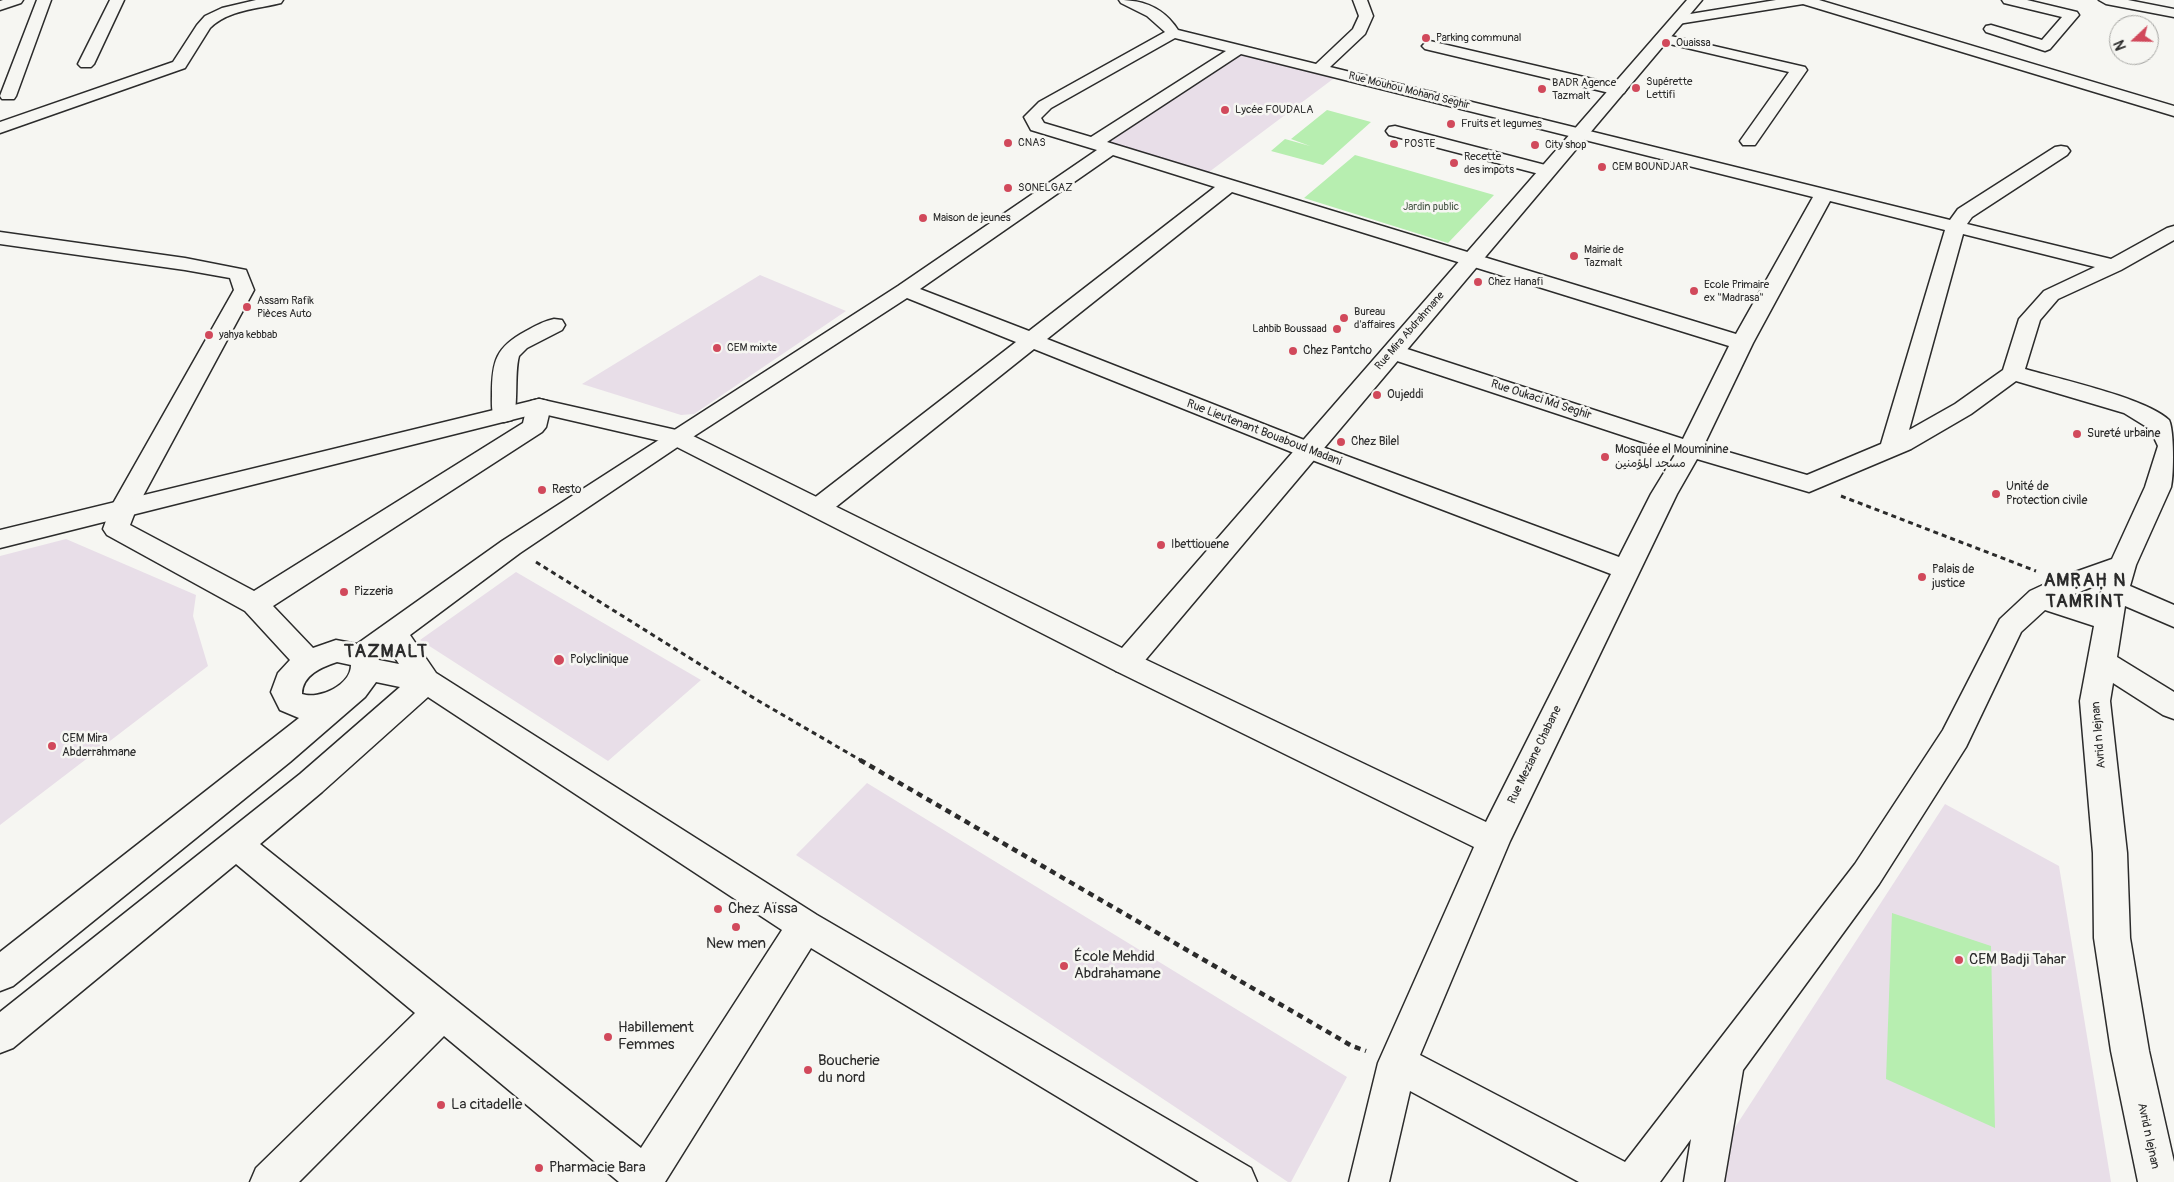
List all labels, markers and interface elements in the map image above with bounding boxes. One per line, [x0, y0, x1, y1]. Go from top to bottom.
north arrow [2109, 15, 2159, 65]
place label: Parking communal [1436, 31, 1521, 45]
marker: Parking communal [1420, 32, 1432, 44]
place label: Ouaissa [1676, 36, 1711, 50]
marker: Ouaissa [1660, 37, 1672, 49]
text: N [2111, 38, 2130, 53]
street label: Rue Mouhou Mohand Seghir [1347, 70, 1471, 112]
place label: Supérette Lettifi [1646, 75, 1692, 101]
place label: BADR Agence Tazmalt [1552, 76, 1616, 102]
marker: Supérette Lettifi [1630, 82, 1642, 94]
marker: BADR Agence Tazmalt [1536, 83, 1548, 95]
place label: Lycée FOUDALA [1235, 103, 1313, 117]
marker: Lycée FOUDALA [1219, 104, 1231, 116]
place label: Fruits et legumes [1461, 117, 1542, 131]
marker: Fruits et legumes [1445, 118, 1457, 130]
place label: CNAS [1018, 136, 1046, 150]
marker: CNAS [1002, 137, 1014, 149]
place label: POSTE [1404, 137, 1435, 151]
marker: POSTE [1388, 138, 1400, 150]
place label: City shop [1545, 138, 1587, 152]
marker: City shop [1529, 139, 1541, 151]
place label: Recette des impots [1464, 150, 1514, 176]
marker: Recette des impots [1448, 157, 1460, 169]
place label: CEM BOUNDJAR [1612, 160, 1688, 174]
marker: CEM BOUNDJAR [1596, 161, 1608, 173]
place label: SONELGAZ [1018, 181, 1073, 195]
marker: SONELGAZ [1002, 182, 1014, 194]
park label: Jardin public [1403, 200, 1459, 214]
place label: Maison de jeunes [933, 211, 1011, 225]
marker: Maison de jeunes [917, 212, 929, 224]
place label: Mairie de Tazmalt [1584, 243, 1624, 269]
marker: Mairie de Tazmalt [1568, 250, 1580, 262]
place label: Chez Hanafi [1488, 275, 1543, 289]
marker: Chez Hanafi [1472, 276, 1484, 288]
place label: Ecole Primaire ex "Madrasa" [1704, 278, 1769, 304]
marker: Ecole Primaire ex "Madrasa" [1688, 285, 1700, 297]
street label: Rue Mira Abdrahmane [1372, 289, 1448, 373]
place label: Assam Rafik Pièces Auto [257, 294, 314, 320]
marker: Assam Rafik Pièces Auto [241, 301, 253, 313]
place label: Bureau d'affaires [1354, 305, 1395, 331]
marker: Bureau d'affaires [1338, 312, 1350, 324]
place label: Lahbib Boussaad [1252, 322, 1327, 336]
marker: Lahbib Boussaad [1331, 323, 1343, 335]
place label: yahya kebbab [219, 328, 277, 342]
marker: yahya kebbab [203, 329, 215, 341]
place label: CEM mixte [727, 341, 777, 355]
marker: CEM mixte [711, 342, 723, 354]
place label: Chez Pantcho [1303, 344, 1372, 358]
marker: Chez Pantcho [1287, 345, 1299, 357]
street label: Rue Oukaci Md Seghir [1489, 377, 1593, 423]
place label: Oujeddi [1387, 388, 1423, 402]
marker: Oujeddi [1371, 389, 1383, 401]
street label: Rue Lieutenant Bouaboud Madani [1184, 397, 1344, 469]
place label: Sureté urbaine [2087, 427, 2160, 441]
marker: Sureté urbaine [2071, 428, 2083, 440]
place label: Chez Bilel [1351, 435, 1399, 449]
marker: Chez Bilel [1335, 436, 1347, 448]
place label: Mosquée el Mouminine مسجد المؤمنين [1615, 443, 1728, 471]
marker: Mosquée el Mouminine مسجد المؤمنين [1599, 451, 1611, 463]
place label: Unité de Protection civile [2006, 480, 2087, 508]
place label: Resto [552, 483, 582, 497]
marker: Resto [536, 484, 548, 496]
marker: Unité de Protection civile [1990, 488, 2002, 500]
place label: Ibettiouene [1171, 538, 1229, 552]
marker: Ibettiouene [1155, 539, 1167, 551]
place label: Palais de justice [1932, 563, 1974, 591]
district label: AMṚAḤ N TAMRINT [2043, 570, 2127, 612]
marker: Palais de justice [1916, 571, 1928, 583]
place label: Pizzeria [354, 585, 393, 599]
marker: Pizzeria [338, 586, 350, 598]
district label: TAZMALT [343, 641, 429, 663]
marker: Polyclinique [552, 653, 566, 667]
place label: Polyclinique [570, 653, 629, 667]
street label: Avrid n lejnan [2089, 701, 2109, 769]
street label: Rue Meziane Chabane [1505, 704, 1565, 806]
place label: CEM Mira Abderrahmane [62, 732, 136, 760]
marker: CEM Mira Abderrahmane [46, 740, 58, 752]
place label: Chez Aïssa [728, 900, 798, 918]
marker: Chez Aïssa [712, 903, 724, 915]
marker: New men [730, 921, 742, 933]
place label: New men [706, 935, 766, 953]
place label: École Mehdid Abdrahamane [1074, 948, 1161, 983]
place label: CEM Badji Tahar [1969, 951, 2066, 969]
marker: CEM Badji Tahar [1953, 954, 1965, 966]
marker: École Mehdid Abdrahamane [1058, 960, 1070, 972]
place label: Habillement Femmes [618, 1019, 694, 1054]
marker: Habillement Femmes [602, 1031, 614, 1043]
place label: Boucherie du nord [818, 1052, 880, 1087]
marker: Boucherie du nord [802, 1064, 814, 1076]
place label: La citadelle [451, 1096, 522, 1114]
marker: La citadelle [435, 1099, 447, 1111]
street label: Avrid n lejnan [2134, 1102, 2162, 1170]
place label: Pharmacie Bara [549, 1159, 646, 1177]
marker: Pharmacie Bara [533, 1162, 545, 1174]

